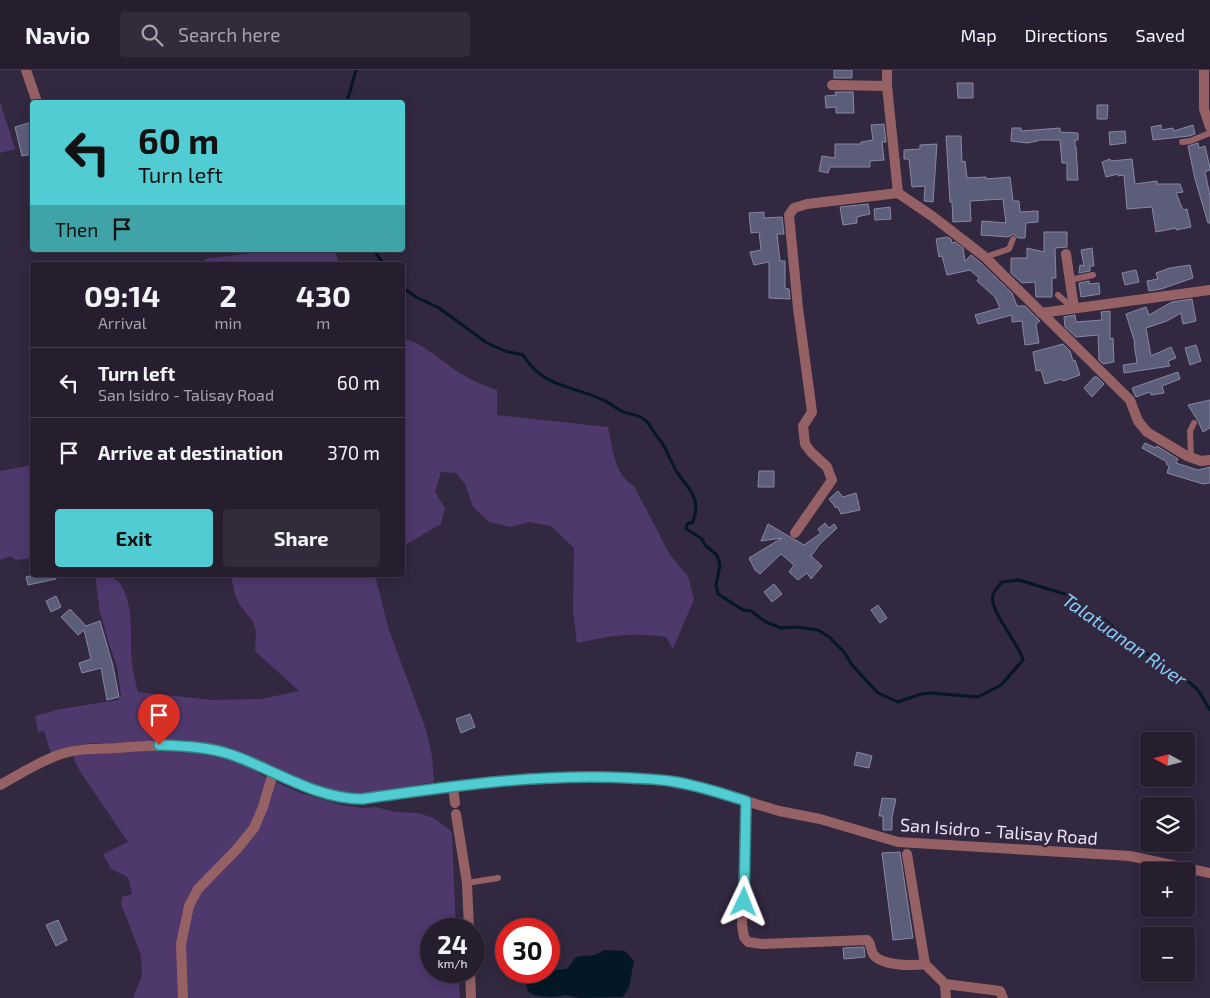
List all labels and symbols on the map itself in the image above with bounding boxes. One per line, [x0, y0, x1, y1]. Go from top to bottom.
water label: Talatuanan River [1058, 588, 1192, 691]
pin [138, 694, 180, 745]
north arrow [1140, 732, 1195, 788]
street label: San Isidro - Talisay Road [899, 813, 1099, 849]
position arrow [717, 875, 769, 927]
speed limit sign: 30 [495, 918, 560, 983]

